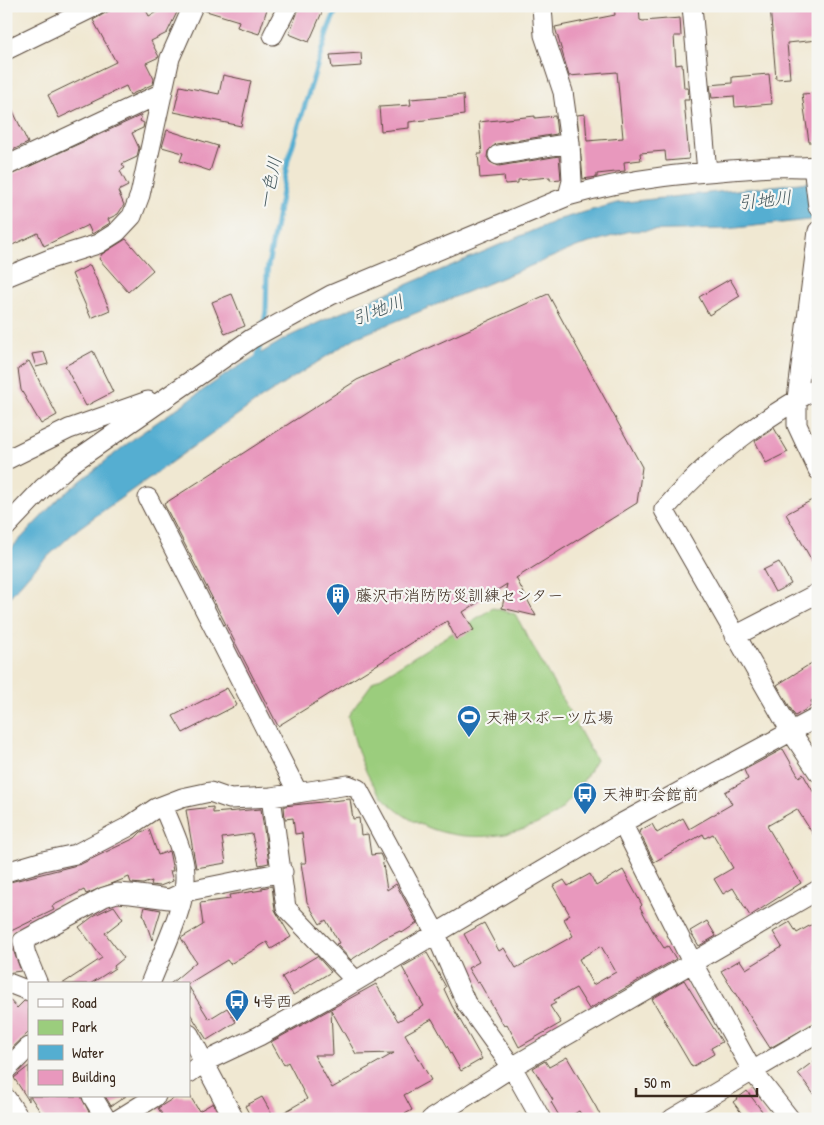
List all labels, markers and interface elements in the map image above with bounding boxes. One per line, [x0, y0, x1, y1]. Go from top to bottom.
water label: 一色川 [252, 154, 287, 212]
water label: 引地川 [737, 184, 793, 215]
water label: 引地川 [348, 288, 408, 331]
building icon: 藤沢市消防防災訓練センター [325, 582, 351, 616]
place label: 藤沢市消防防災訓練センター [356, 584, 563, 606]
sports icon: 天神スポーツ広場 [456, 704, 482, 738]
place label: 天神スポーツ広場 [486, 706, 614, 728]
bus stop icon: 天神町会館前 [572, 781, 598, 815]
place label: 天神町会館前 [602, 783, 698, 805]
legend [28, 982, 190, 1098]
bus stop icon: 4号西 [224, 988, 250, 1022]
place label: 4号西 [254, 990, 292, 1012]
text: Road [72, 992, 97, 1013]
text: Park [72, 1016, 97, 1037]
text: Water [72, 1042, 104, 1063]
scale bar [636, 1065, 758, 1097]
text: Building [72, 1066, 116, 1087]
text: 50 m [644, 1072, 671, 1093]

